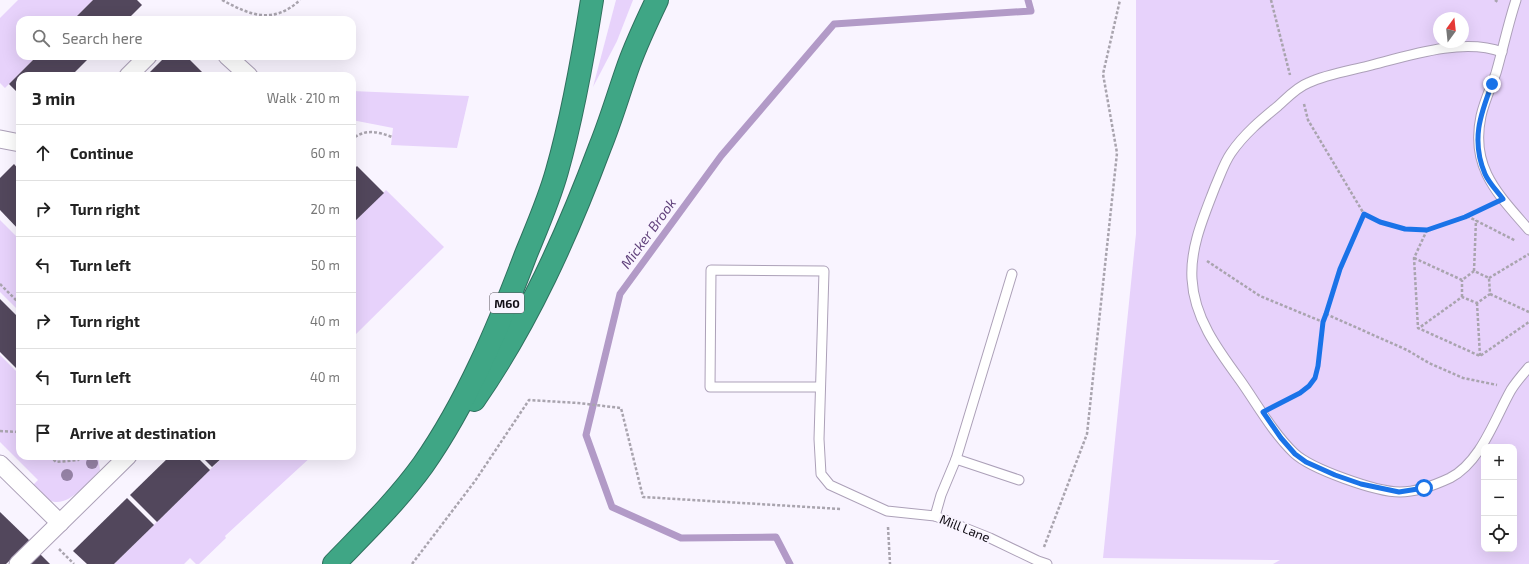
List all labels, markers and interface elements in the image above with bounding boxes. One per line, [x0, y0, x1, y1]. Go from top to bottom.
north arrow [1433, 12, 1469, 48]
search box [16, 16, 356, 60]
icon: search [30, 27, 52, 49]
text: Search here [62, 29, 143, 47]
route end [1483, 75, 1501, 93]
text: 3 min [32, 88, 75, 108]
text: Walk · 210 m [267, 90, 340, 106]
icon: ahead [32, 142, 54, 164]
text: Continue [70, 144, 133, 162]
text: 60 m [310, 145, 340, 161]
water label: Micker Brook [617, 195, 679, 271]
icon: right [32, 198, 54, 220]
text: Turn right [70, 200, 140, 218]
text: 20 m [311, 201, 340, 217]
icon: left [32, 254, 54, 276]
text: Turn left [70, 256, 131, 274]
text: 50 m [311, 257, 340, 273]
road number: M60 [490, 293, 524, 313]
icon: right [32, 310, 54, 332]
text: Turn right [70, 312, 140, 330]
text: 40 m [310, 313, 340, 329]
icon: left [32, 366, 54, 388]
text: Turn left [70, 368, 131, 386]
text: 40 m [310, 369, 340, 385]
icon: arrive [32, 422, 54, 444]
text: Arrive at destination [70, 424, 216, 442]
map controls [1481, 444, 1517, 552]
button: + [1481, 444, 1517, 480]
route start [1415, 479, 1433, 497]
button: − [1481, 480, 1517, 516]
street label: Mill Lane [937, 511, 993, 545]
button: locate [1481, 516, 1517, 552]

